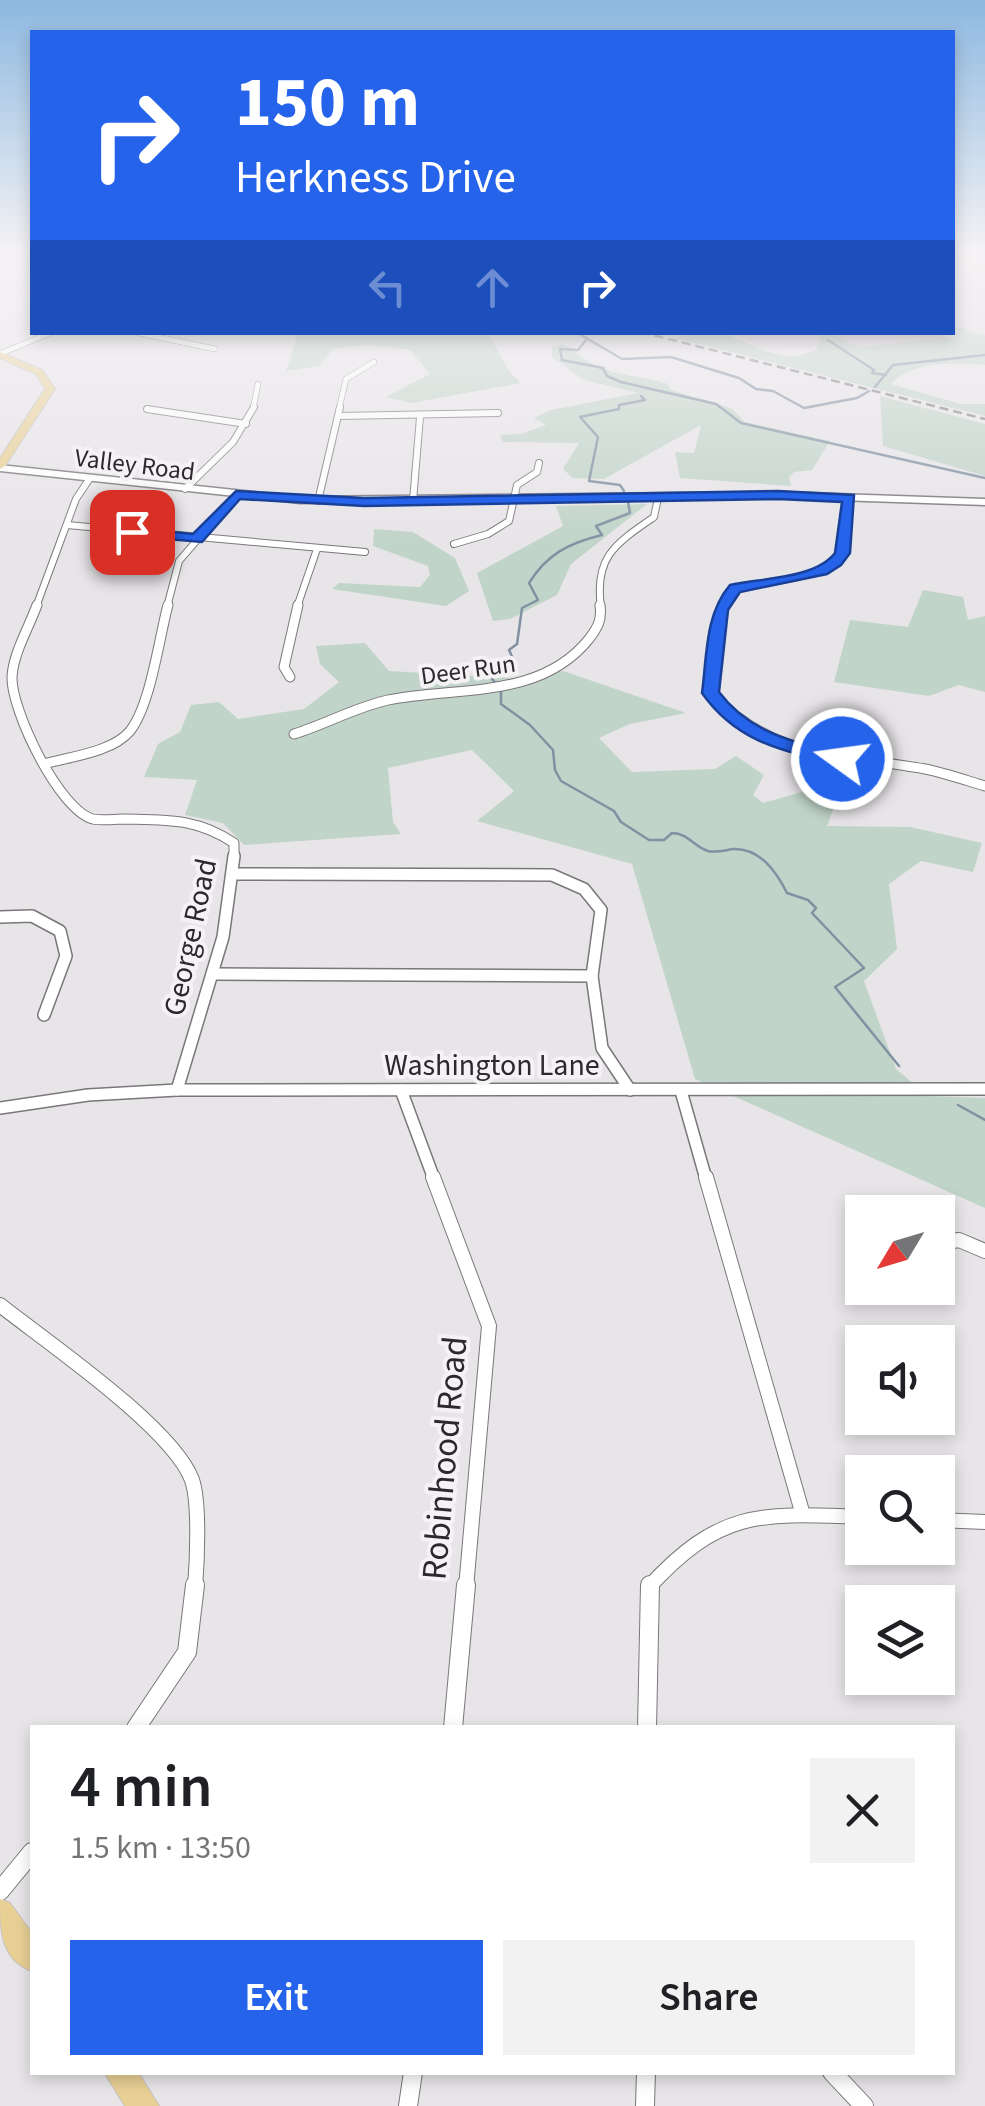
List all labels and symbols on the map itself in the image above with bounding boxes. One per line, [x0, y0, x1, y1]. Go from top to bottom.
street label: Valley Road [73, 440, 197, 490]
pin [90, 490, 175, 575]
street label: Deer Run [418, 646, 518, 694]
position arrow [790, 707, 894, 811]
street label: George Road [153, 855, 228, 1020]
street label: Washington Lane [384, 1044, 600, 1087]
north arrow [845, 1195, 955, 1305]
street label: Robinhood Road [409, 1334, 481, 1582]

